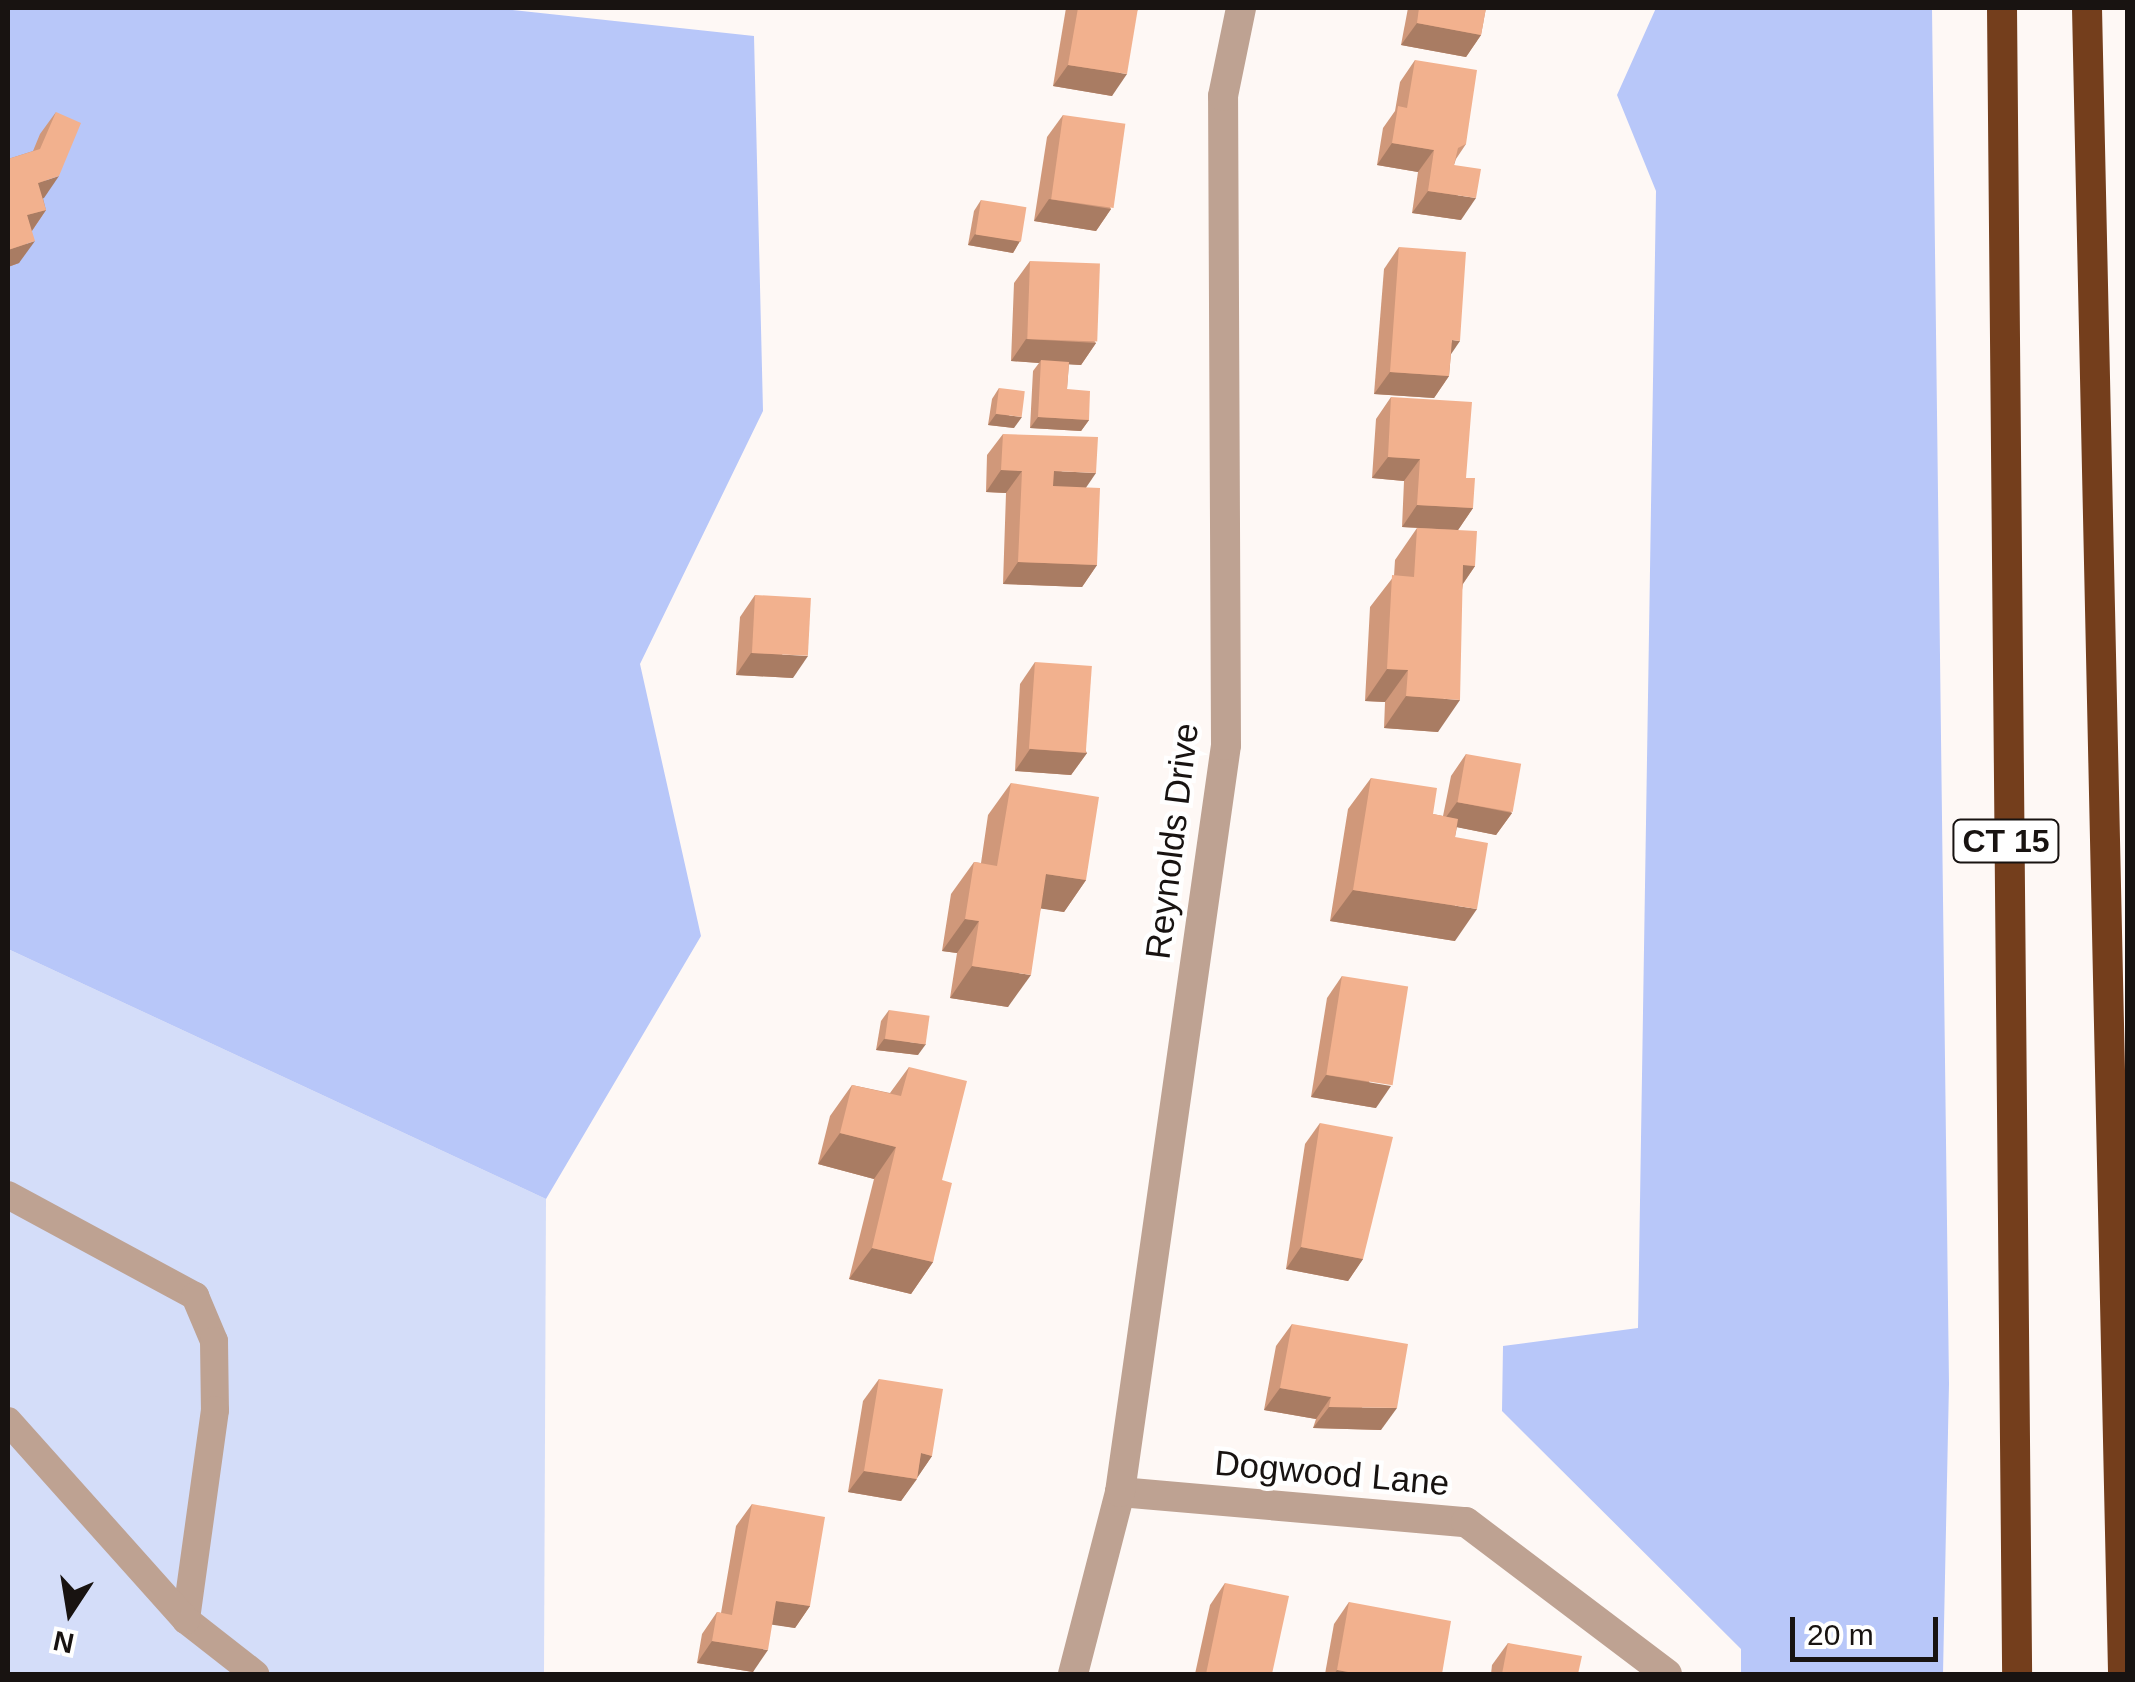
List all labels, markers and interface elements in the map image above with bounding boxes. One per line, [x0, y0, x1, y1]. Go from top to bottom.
street label: Reynolds Drive [1137, 721, 1207, 961]
road number: CT 15 [1951, 814, 2061, 868]
street label: Dogwood Lane [1213, 1442, 1451, 1504]
north arrow [20, 1562, 120, 1662]
scale bar [1795, 1597, 1942, 1659]
text: 20 m [1807, 1618, 1874, 1651]
text: N [51, 1625, 77, 1659]

